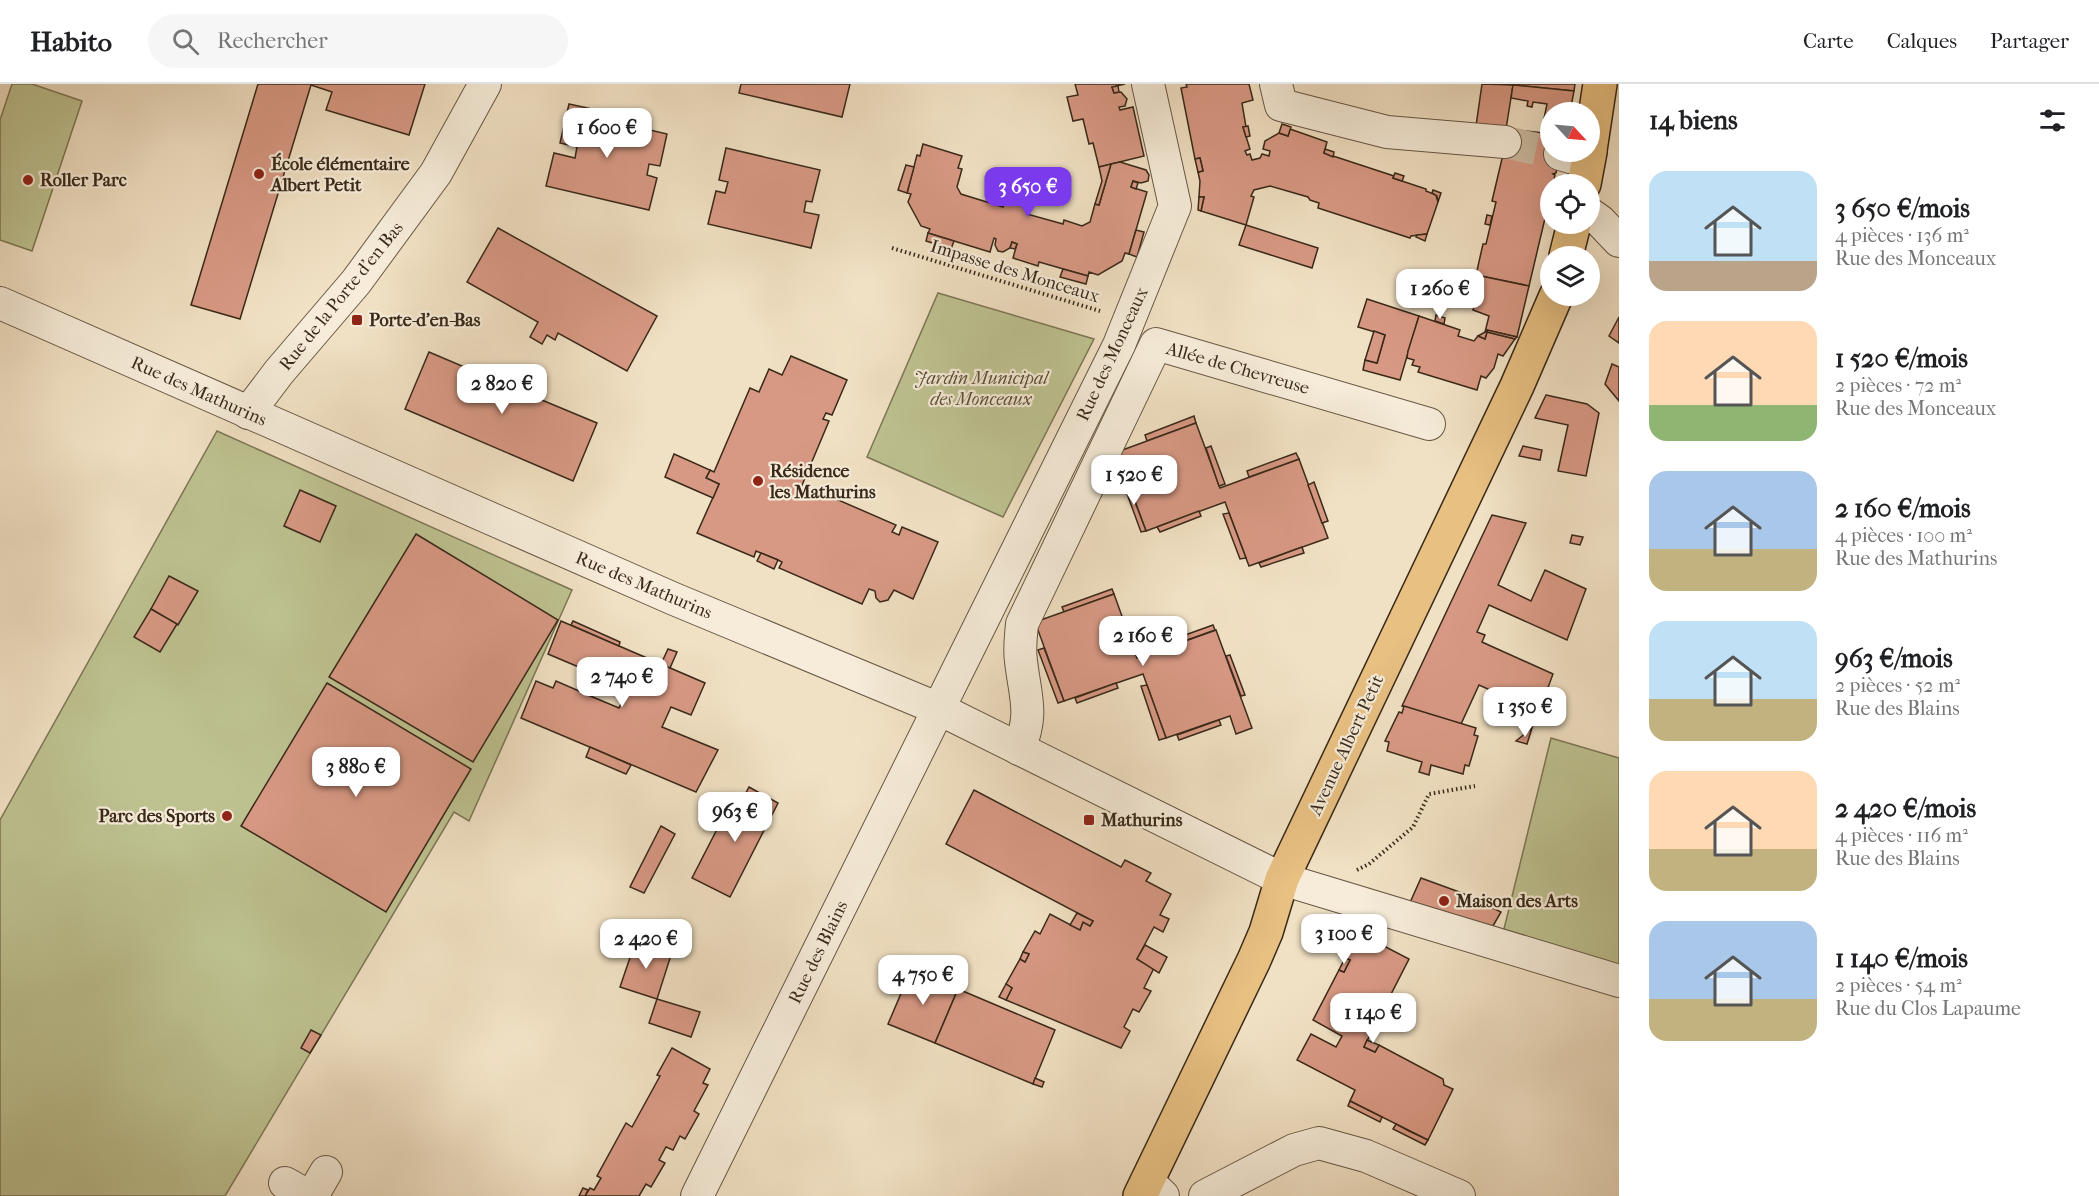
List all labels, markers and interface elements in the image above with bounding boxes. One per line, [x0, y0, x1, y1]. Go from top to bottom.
search box [148, 14, 568, 68]
text: Habito [30, 25, 112, 58]
icon: search [169, 25, 202, 58]
text: Rechercher [217, 28, 328, 54]
text: Carte [1803, 29, 1854, 53]
text: Calques [1887, 29, 1957, 53]
text: Partager [1990, 29, 2069, 53]
north arrow [1540, 102, 1600, 162]
map controls [1540, 102, 1600, 306]
icon: filters [2036, 104, 2069, 137]
text: 14 biens [1649, 105, 1738, 136]
pin: 1 600 € [552, 108, 662, 159]
text: 1 600 € [577, 116, 637, 139]
place label: École élémentaire Albert Petit [270, 152, 410, 196]
marker: École élémentaire Albert Petit [252, 167, 266, 181]
pin: 3 650 € [973, 167, 1083, 218]
place label: Roller Parc [40, 170, 127, 191]
marker: Roller Parc [21, 173, 35, 187]
button: locate [1540, 174, 1600, 234]
text: 3 650 € [998, 175, 1058, 198]
text: 3 650 €/mois [1835, 193, 1970, 224]
icon: home [1697, 195, 1769, 267]
street label: Rue de la Porte d'en Bas [275, 218, 408, 375]
text: 4 pièces · 136 m² [1835, 224, 1969, 247]
street label: Impasse des Monceaux [928, 236, 1102, 307]
button: layers [1540, 246, 1600, 306]
text: Rue des Monceaux [1835, 247, 1996, 270]
pin: 1 260 € [1385, 269, 1495, 320]
text: 1 260 € [1410, 277, 1470, 300]
street label: Rue des Monceaux [1072, 283, 1153, 424]
place label: Porte-d'en-Bas [369, 310, 481, 331]
marker: Porte-d'en-Bas [350, 313, 364, 327]
street label: Allée de Chevreuse [1163, 338, 1312, 399]
text: 1 520 €/mois [1835, 343, 1968, 374]
icon: home [1697, 345, 1769, 417]
street label: Rue des Mathurins [128, 352, 270, 431]
pin: 2 820 € [447, 364, 557, 415]
park label: Jardin Municipal des Monceaux [914, 368, 1050, 410]
text: 2 820 € [471, 372, 533, 395]
text: 2 pièces · 72 m² [1835, 374, 1961, 397]
text: Rue des Monceaux [1835, 397, 1996, 420]
pin: 1 520 € [1079, 455, 1189, 506]
place label: Résidence les Mathurins [769, 461, 876, 503]
text: 1 520 € [1105, 463, 1163, 486]
marker: Résidence les Mathurins [751, 474, 765, 488]
text: 2 160 €/mois [1835, 493, 1971, 524]
icon: home [1697, 495, 1769, 567]
text: 4 pièces · 100 m² [1835, 524, 1972, 547]
street label: Rue des Mathurins [572, 547, 716, 624]
text: Rue des Mathurins [1835, 547, 1997, 570]
pin: 2 160 € [1088, 616, 1198, 667]
text: 2 160 € [1113, 624, 1173, 647]
text: 963 €/mois [1835, 643, 1953, 674]
icon: home [1697, 645, 1769, 717]
pin: 2 740 € [567, 657, 677, 708]
text: 2 740 € [591, 665, 653, 688]
street label: Avenue Albert Petit [1304, 671, 1388, 820]
text: 2 pièces · 52 m² [1835, 674, 1960, 697]
pin: 1 350 € [1470, 687, 1580, 738]
text: 1 350 € [1497, 695, 1553, 718]
text: Rue des Blains [1835, 697, 1960, 720]
pin: 3 880 € [301, 747, 411, 798]
text: 3 880 € [326, 755, 386, 778]
pin: 963 € [693, 792, 777, 843]
text: 2 420 €/mois [1835, 793, 1976, 824]
icon: home [1697, 795, 1769, 867]
text: 963 € [712, 800, 758, 823]
place label: Parc des Sports [99, 806, 215, 827]
marker: Parc des Sports [220, 809, 234, 823]
place label: Mathurins [1100, 810, 1183, 831]
marker: Mathurins [1082, 813, 1096, 827]
text: 4 pièces · 116 m² [1835, 824, 1968, 847]
text: Rue des Blains [1835, 847, 1960, 870]
place label: Maison des Arts [1455, 891, 1578, 912]
marker: Maison des Arts [1437, 894, 1451, 908]
street label: Rue des Blains [784, 897, 853, 1007]
pin: 3 100 € [1289, 914, 1399, 965]
pin: 2 420 € [591, 919, 701, 970]
text: 3 100 € [1315, 922, 1373, 945]
text: 2 420 € [614, 927, 678, 950]
text: 1 140 €/mois [1835, 943, 1968, 974]
icon: home [1697, 945, 1769, 1017]
pin: 4 750 € [868, 955, 978, 1006]
text: 4 750 € [892, 963, 954, 986]
text: 2 pièces · 54 m² [1835, 974, 1962, 997]
pin: 1 140 € [1318, 993, 1428, 1044]
text: Rue du Clos Lapaume [1835, 997, 2021, 1020]
text: 1 140 € [1344, 1001, 1402, 1024]

